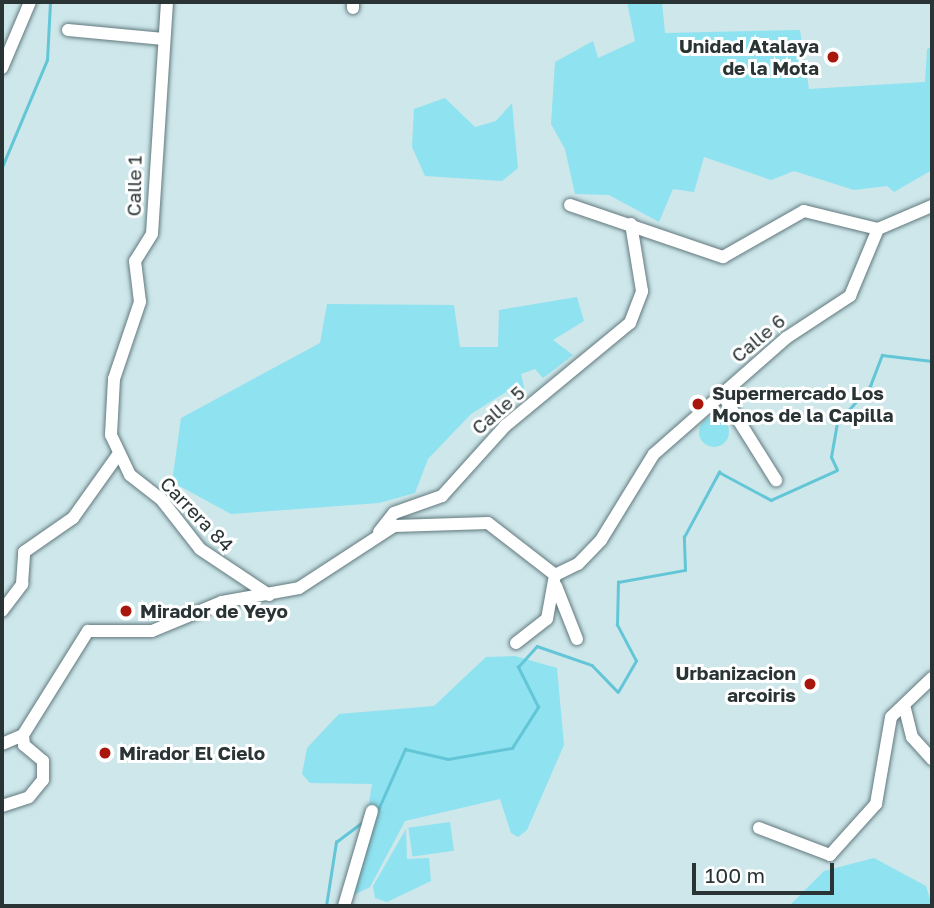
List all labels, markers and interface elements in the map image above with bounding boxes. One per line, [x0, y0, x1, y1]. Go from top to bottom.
place label: Unidad Atalaya de la Mota [679, 35, 819, 79]
marker: Unidad Atalaya de la Mota [825, 49, 841, 65]
street label: Calle 1 [122, 156, 146, 216]
street label: Calle 6 [727, 309, 789, 367]
street label: Calle 5 [467, 381, 529, 439]
place label: Supermercado Los Monos de la Capilla [712, 382, 894, 426]
marker: Supermercado Los Monos de la Capilla [690, 396, 706, 412]
street label: Carrera 84 [156, 472, 238, 556]
place label: Mirador de Yeyo [140, 600, 288, 622]
marker: Mirador de Yeyo [118, 603, 134, 619]
place label: Urbanizacion arcoiris [676, 662, 796, 706]
marker: Urbanizacion arcoiris [802, 676, 818, 692]
place label: Mirador El Cielo [119, 742, 265, 764]
marker: Mirador El Cielo [97, 745, 113, 761]
scale bar [696, 848, 838, 892]
text: 100 m [705, 862, 765, 888]

